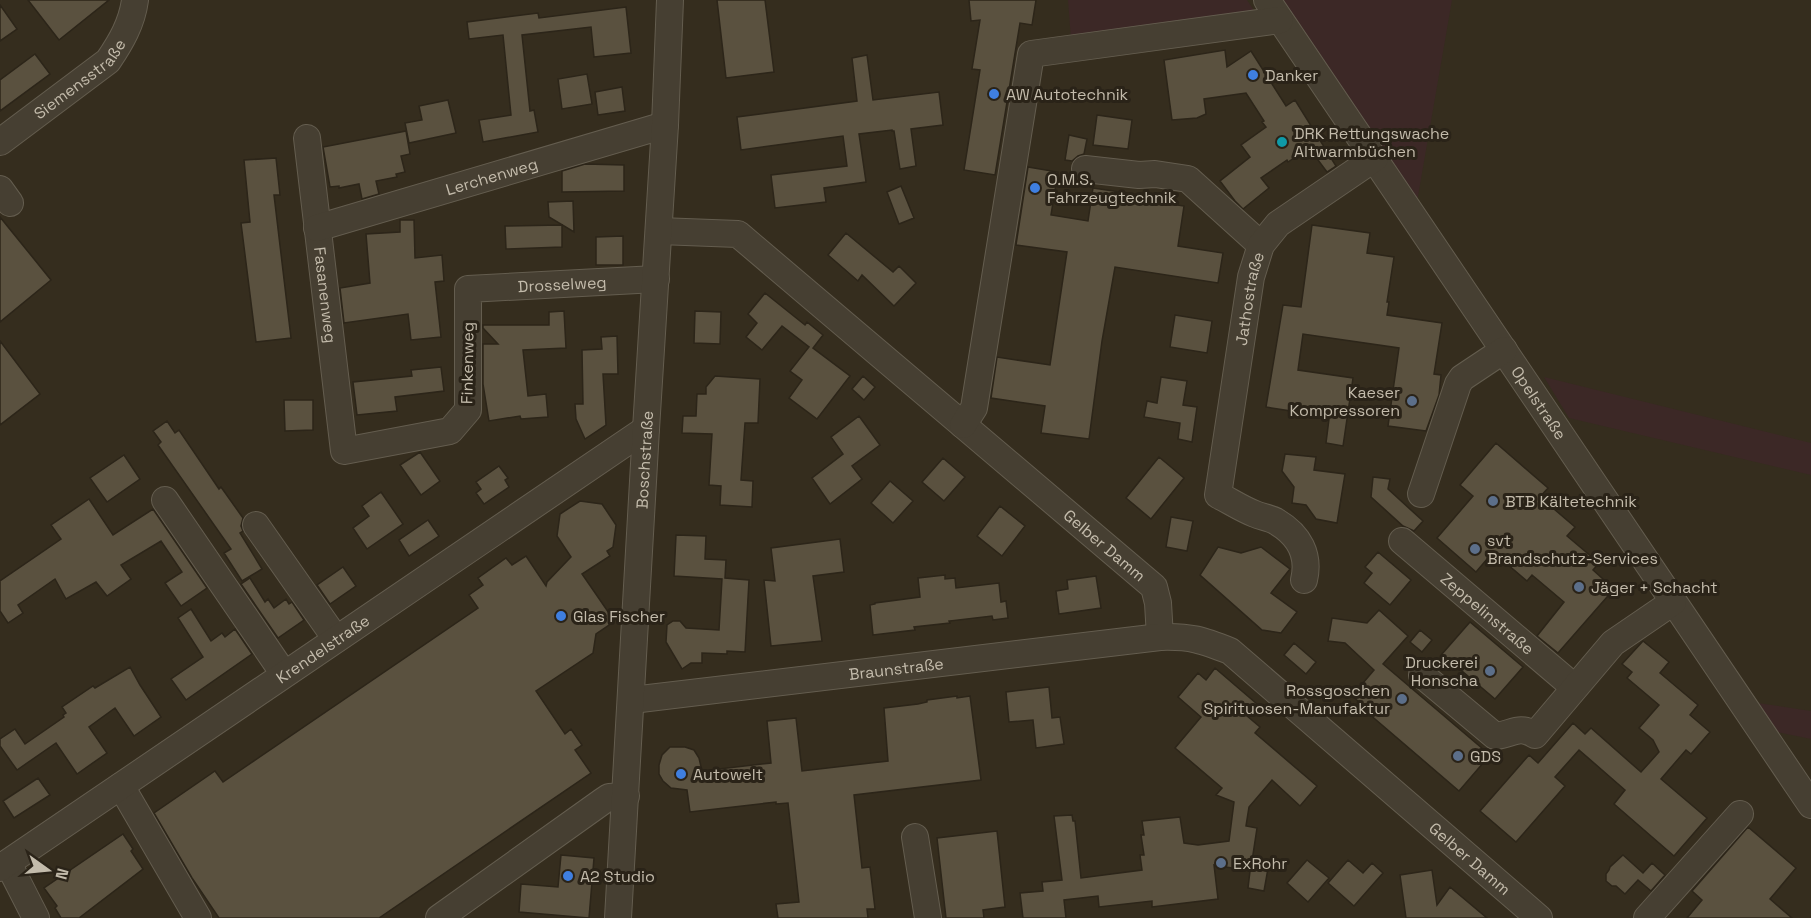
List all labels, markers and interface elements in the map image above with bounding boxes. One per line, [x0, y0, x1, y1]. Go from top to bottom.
street label: Siemensstraße [30, 35, 131, 124]
place label: Danker [1265, 65, 1318, 86]
marker: Danker [1246, 68, 1260, 82]
place label: AW Autotechnik [1006, 84, 1129, 105]
marker: AW Autotechnik [987, 87, 1001, 101]
place label: DRK Rettungswache Altwarmbüchen [1294, 123, 1449, 162]
marker: DRK Rettungswache Altwarmbüchen [1275, 135, 1289, 149]
street label: Lerchenweg [443, 153, 540, 200]
place label: O.M.S. Fahrzeugtechnik [1047, 169, 1177, 208]
marker: O.M.S. Fahrzeugtechnik [1028, 181, 1042, 195]
street label: Fasanenweg [309, 246, 341, 344]
street label: Jathostraße [1231, 249, 1269, 347]
street label: Drosselweg [517, 272, 607, 297]
street label: Finkenweg [456, 322, 479, 404]
street label: Opelstraße [1506, 362, 1571, 444]
place label: Kaeser Kompressoren [1290, 382, 1400, 421]
marker: Kaeser Kompressoren [1405, 394, 1419, 408]
street label: Boschstraße [631, 410, 658, 510]
place label: BTB Kältetechnik [1505, 491, 1637, 512]
marker: BTB Kältetechnik [1486, 494, 1500, 508]
street label: Gelber Damm [1059, 505, 1150, 586]
place label: svt Brandschutz-Services [1487, 530, 1658, 569]
marker: svt Brandschutz-Services [1468, 542, 1482, 556]
street label: Zeppelinstraße [1436, 568, 1538, 660]
place label: Jäger + Schacht [1591, 577, 1718, 598]
marker: Jäger + Schacht [1572, 580, 1586, 594]
place label: Glas Fischer [573, 606, 665, 627]
marker: Glas Fischer [554, 609, 568, 623]
street label: Krendelstraße [272, 610, 374, 688]
place label: Druckerei Honscha [1405, 652, 1478, 691]
street label: Braunstraße [848, 653, 945, 685]
marker: Druckerei Honscha [1483, 664, 1497, 678]
place label: Rossgoschen Spirituosen-Manufaktur [1204, 680, 1390, 719]
marker: Rossgoschen Spirituosen-Manufaktur [1395, 692, 1409, 706]
place label: GDS [1470, 746, 1501, 767]
marker: GDS [1451, 749, 1465, 763]
place label: Autowelt [693, 764, 763, 785]
marker: Autowelt [674, 767, 688, 781]
street label: Gelber Damm [1424, 818, 1515, 900]
north arrow [18, 840, 78, 900]
place label: ExRohr [1233, 853, 1287, 874]
marker: ExRohr [1214, 856, 1228, 870]
text: N [50, 866, 74, 882]
place label: A2 Studio [580, 866, 655, 887]
marker: A2 Studio [561, 869, 575, 883]

